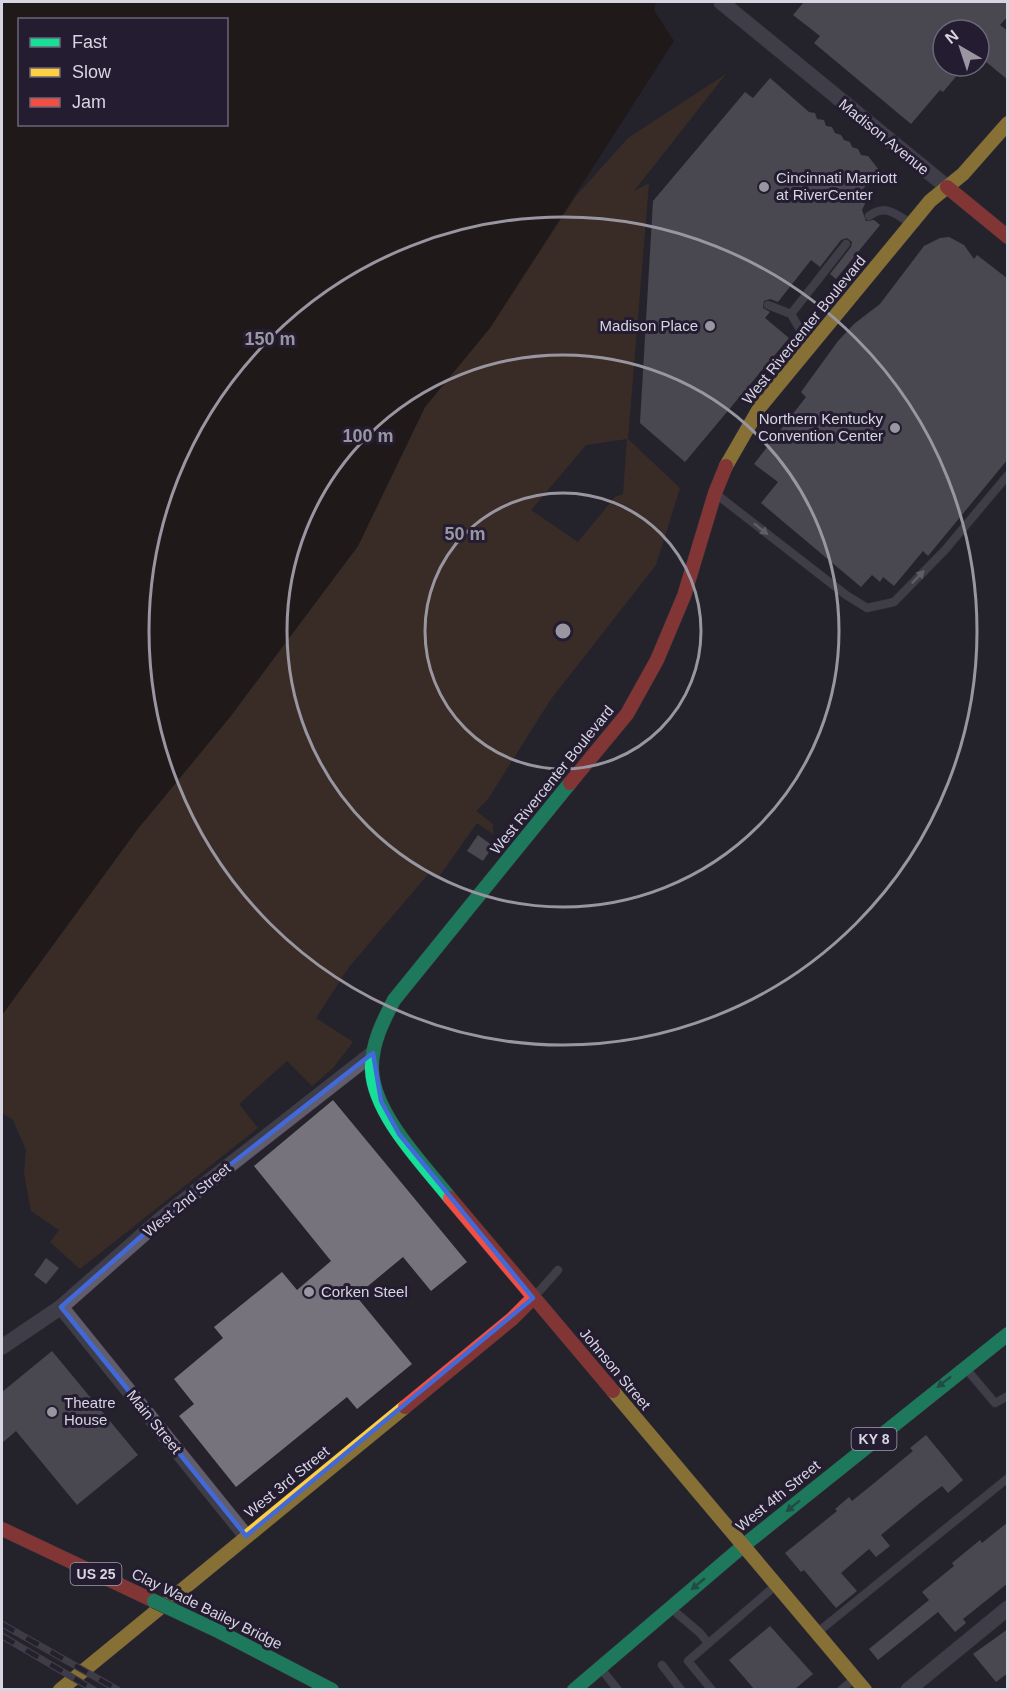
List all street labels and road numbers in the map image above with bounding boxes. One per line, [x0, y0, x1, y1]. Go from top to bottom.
street label: Madison Avenue [836, 95, 933, 178]
street label: West Rivercenter Boulevard [738, 252, 869, 407]
street label: West Rivercenter Boulevard [486, 702, 617, 857]
street label: West 2nd Street [140, 1159, 234, 1240]
street label: Johnson Street [576, 1325, 655, 1413]
street label: Main Street [124, 1387, 186, 1457]
road number: KY 8 [852, 1428, 896, 1450]
street label: West 3rd Street [241, 1442, 333, 1521]
street label: West 4th Street [732, 1456, 824, 1535]
road number: US 25 [70, 1563, 122, 1585]
street label: Clay Wade Bailey Bridge [129, 1565, 285, 1652]

